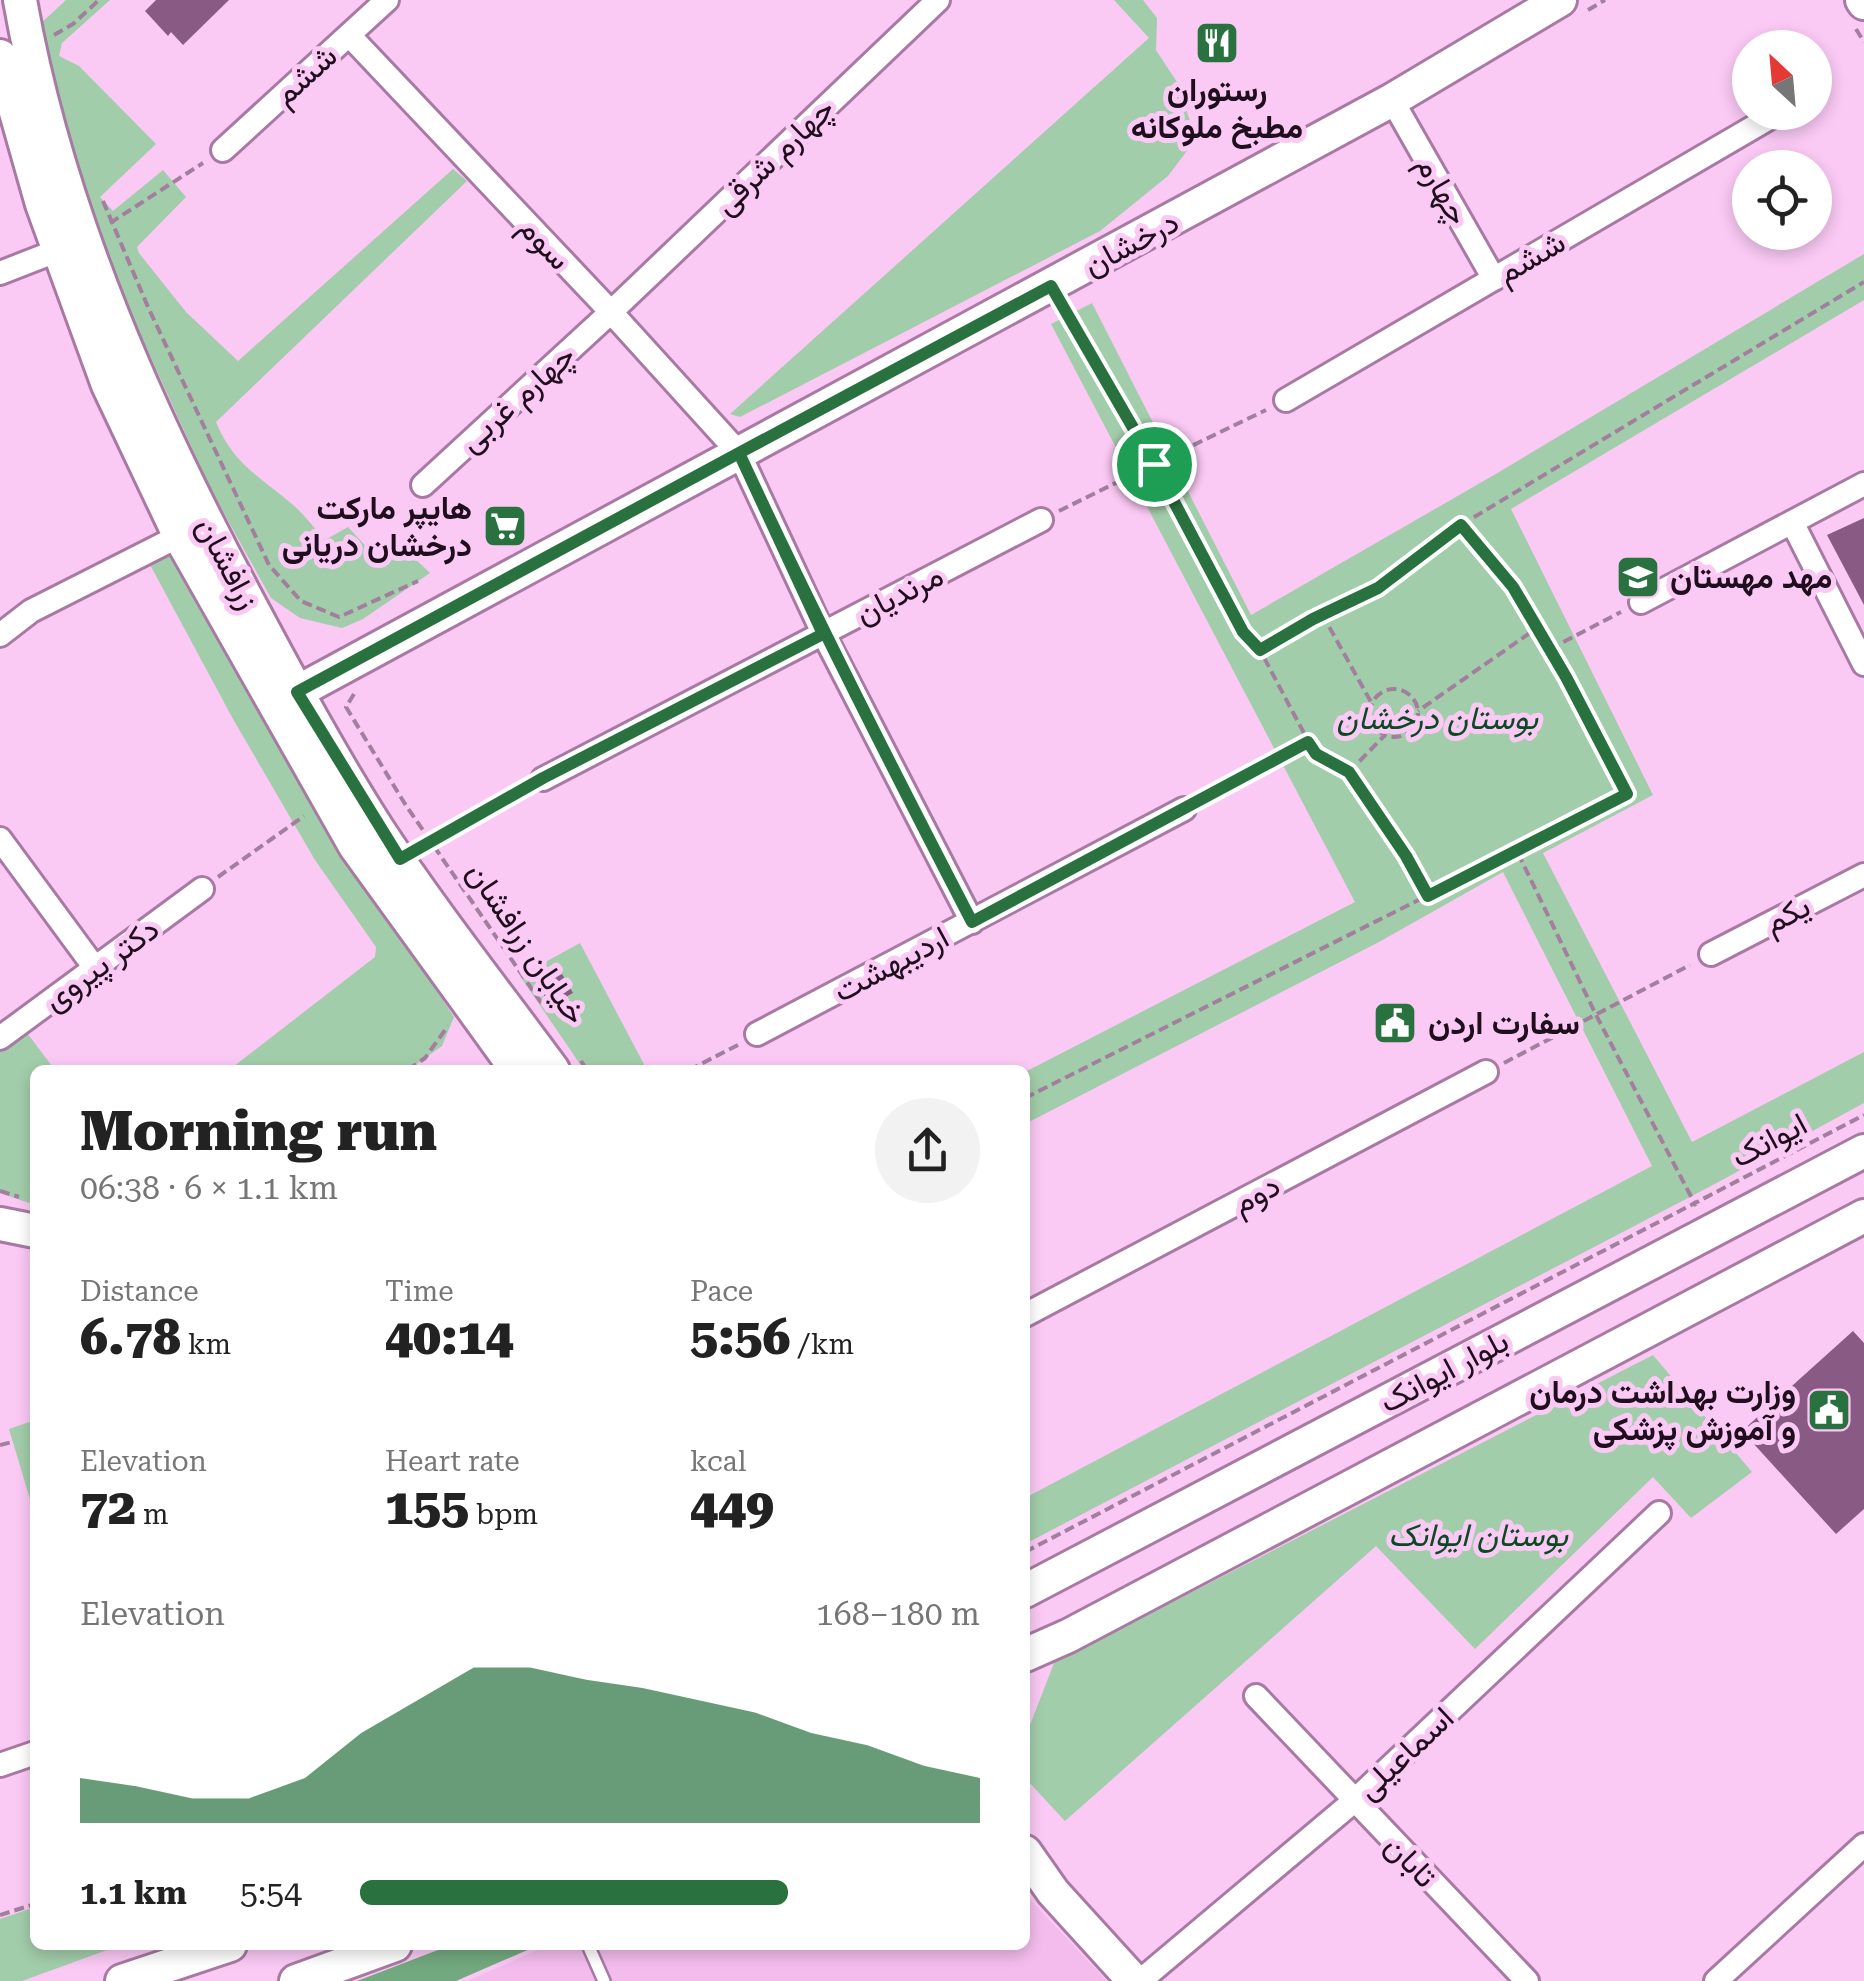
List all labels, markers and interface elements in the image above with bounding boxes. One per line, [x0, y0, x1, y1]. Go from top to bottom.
restaurant icon: رستوران مطبخ ملوکانه [1194, 20, 1240, 66]
north arrow [1732, 30, 1832, 130]
map controls [1732, 30, 1832, 250]
street label: ششم [265, 37, 346, 115]
place label: رستوران مطبخ ملوکانه [1131, 71, 1303, 149]
street label: چهارم شرقی [706, 89, 844, 225]
street label: چهارم [1406, 149, 1478, 233]
button: locate [1732, 150, 1832, 250]
street label: درخشان [1077, 202, 1186, 285]
street label: سوم [510, 209, 579, 279]
street label: ششم [1490, 222, 1573, 293]
street label: چهارم غربی [451, 336, 585, 462]
pin [1112, 422, 1197, 507]
icon: arrive [1127, 437, 1182, 492]
place label: هایپر مارکت درخشان دریانی [282, 489, 472, 565]
supermarket icon: هایپر مارکت درخشان دریانی [482, 503, 528, 549]
street label: زرافشان [187, 511, 268, 616]
school or university icon: مهد مهستان [1615, 554, 1661, 600]
street label: مرنديان [849, 556, 950, 633]
place label: مهد مهستان [1670, 558, 1832, 597]
park label: بوستان درخشان [1336, 699, 1539, 738]
street label: خیابان زرافشان [458, 855, 595, 1032]
street label: یکم [1758, 886, 1817, 943]
street label: دکتر پیروی [36, 909, 168, 1021]
street label: اردیبهشت [827, 918, 956, 1011]
public building icon: سفارت اردن [1372, 1000, 1418, 1046]
place label: سفارت اردن [1428, 1004, 1580, 1043]
button: share [875, 1098, 980, 1203]
text: Morning run [80, 1099, 437, 1163]
street label: ایوانک [1725, 1104, 1814, 1176]
street label: دوم [1226, 1166, 1287, 1224]
text: 06:38 · 6 × 1.1 km [80, 1169, 338, 1207]
text: Distance [80, 1275, 199, 1308]
text: Time [385, 1275, 454, 1308]
text: Pace [690, 1275, 753, 1308]
text: 6.78 [80, 1308, 181, 1366]
text: 40:14 [385, 1308, 514, 1366]
text: 5:56 [690, 1308, 791, 1366]
street label: بلوار ایوانک [1373, 1321, 1515, 1422]
text: km [181, 1328, 231, 1361]
text: /km [791, 1328, 854, 1361]
place label: وزارت بهداشت درمان و آموزش پزشکی [1529, 1373, 1796, 1451]
public building icon: وزارت بهداشت درمان و آموزش پزشکی [1806, 1387, 1852, 1433]
text: Elevation [80, 1445, 207, 1478]
text: Heart rate [385, 1445, 520, 1478]
text: kcal [690, 1445, 746, 1478]
text: 72 [80, 1478, 136, 1536]
text: 155 [385, 1478, 469, 1536]
text: 449 [690, 1478, 774, 1536]
text: m [136, 1498, 169, 1531]
text: bpm [469, 1498, 538, 1531]
park label: بوستان ایوانک [1388, 1516, 1569, 1555]
text: Elevation [80, 1595, 225, 1633]
text: 168–180 m [816, 1595, 980, 1633]
street label: اسماعیلی [1349, 1699, 1461, 1807]
street label: تابان [1377, 1827, 1445, 1895]
text: 1.1 km [80, 1874, 187, 1912]
text: 5:54 [240, 1874, 302, 1912]

